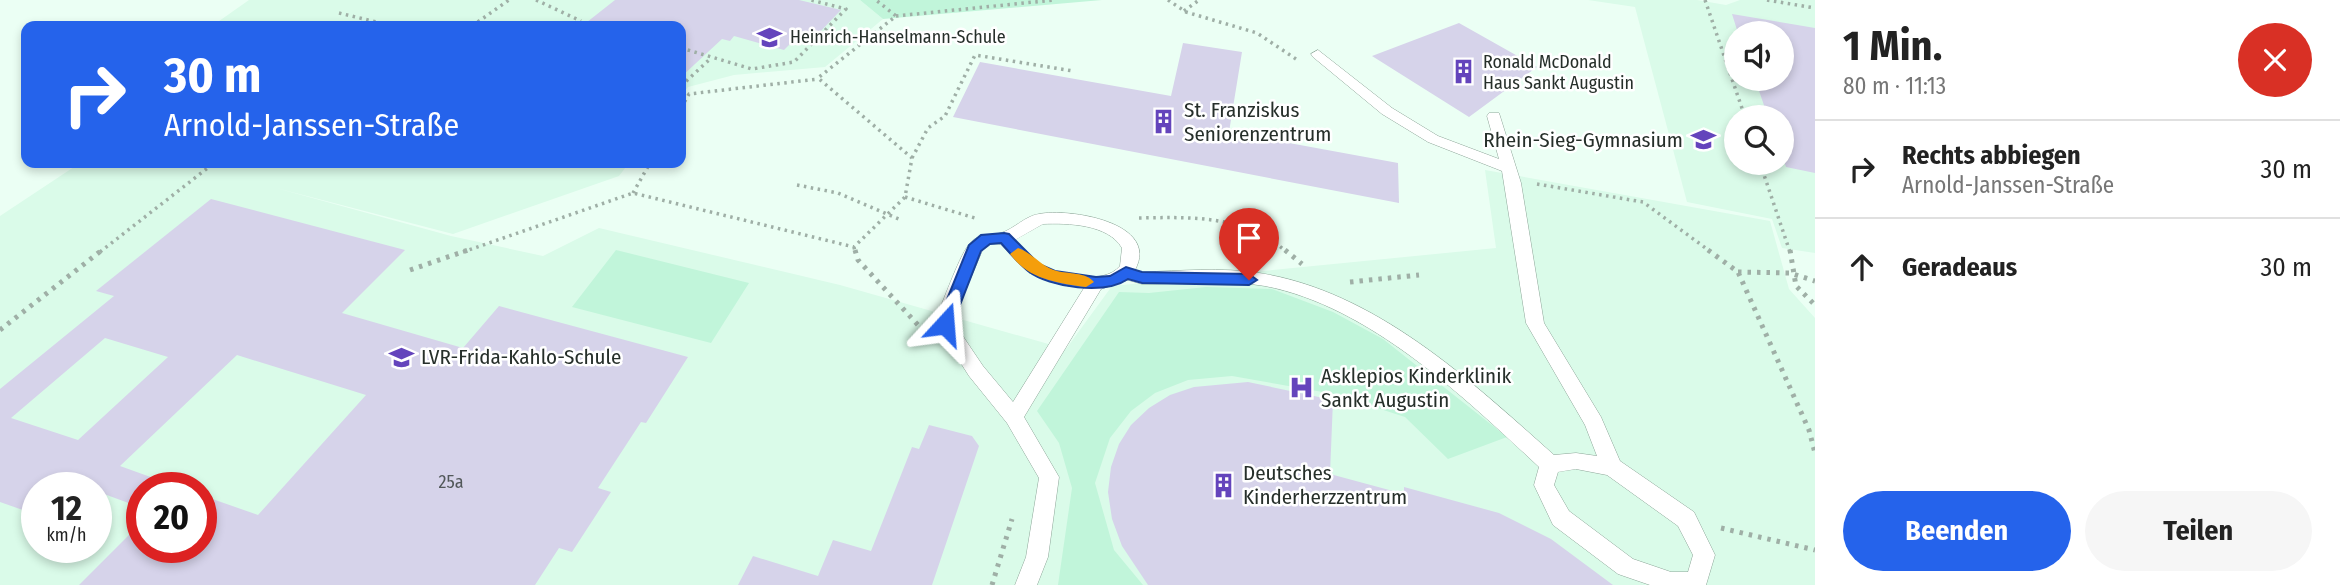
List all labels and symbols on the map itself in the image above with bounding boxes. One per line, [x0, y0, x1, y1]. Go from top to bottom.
school or university icon: Heinrich-Hanselmann-Schule [756, 23, 784, 51]
place label: Heinrich-Hanselmann-Schule [790, 26, 1006, 48]
place label: Ronald McDonald Haus Sankt Augustin [1483, 51, 1634, 94]
building icon: Ronald McDonald Haus Sankt Augustin [1449, 58, 1477, 86]
place label: St. Franziskus Seniorenzentrum [1184, 97, 1331, 147]
building icon: St. Franziskus Seniorenzentrum [1150, 108, 1178, 136]
school or university icon: Rhein-Sieg-Gymnasium [1689, 126, 1717, 154]
place label: Rhein-Sieg-Gymnasium [1483, 127, 1683, 153]
pin [1219, 208, 1279, 280]
position arrow [908, 287, 982, 361]
school or university icon: LVR-Frida-Kahlo-Schule [387, 343, 415, 371]
place label: LVR-Frida-Kahlo-Schule [421, 344, 621, 370]
place label: Asklepios Kinderklinik Sankt Augustin [1321, 363, 1511, 413]
hospital icon: Asklepios Kinderklinik Sankt Augustin [1287, 374, 1315, 402]
place label: Deutsches Kinderherzzentrum [1243, 460, 1407, 510]
house number: 25a [438, 471, 464, 493]
building icon: Deutsches Kinderherzzentrum [1209, 471, 1237, 499]
speed limit sign: 20 [126, 472, 217, 563]

